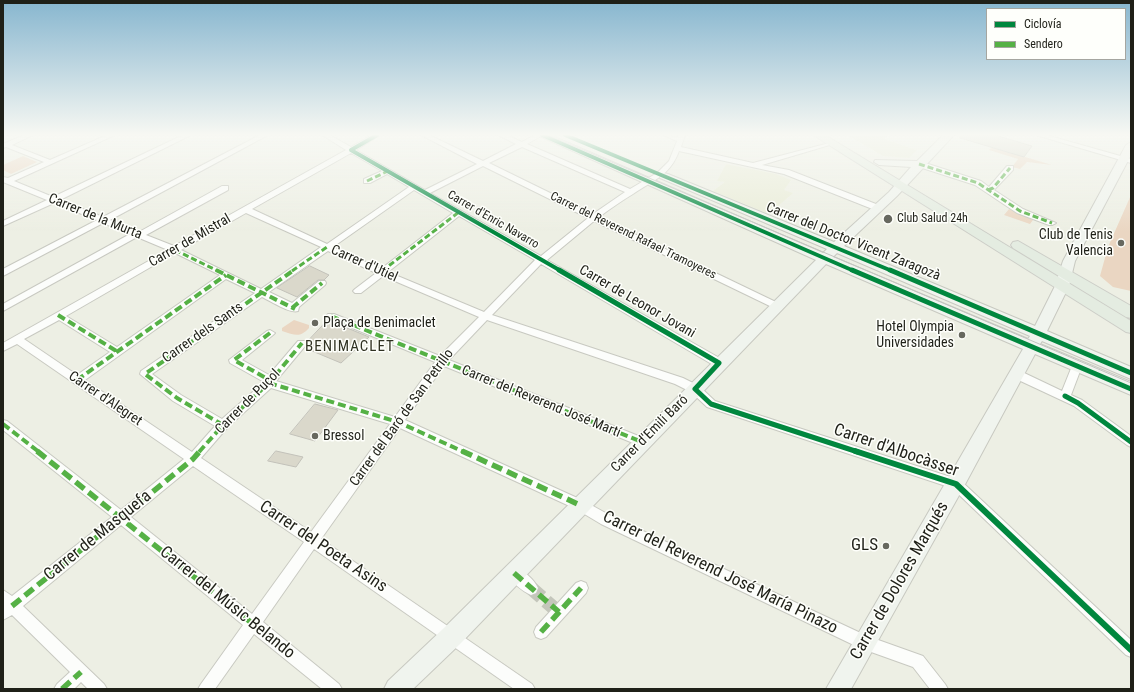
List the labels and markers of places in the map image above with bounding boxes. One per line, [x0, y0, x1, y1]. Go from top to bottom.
place label: Club Salud 24h [897, 212, 968, 226]
marker: Club Salud 24h [882, 213, 894, 225]
place label: Club de Tenis Valencia [1039, 227, 1113, 260]
marker: Club de Tenis Valencia [1116, 238, 1126, 248]
place label: Plaça de Benimaclet [323, 315, 436, 331]
marker: Plaça de Benimaclet [310, 318, 320, 328]
place label: Hotel Olympia Universidades [876, 319, 954, 352]
marker: Hotel Olympia Universidades [957, 330, 967, 340]
place label: Bressol [323, 428, 364, 444]
marker: Bressol [310, 431, 320, 441]
place label: GLS [851, 536, 878, 556]
marker: GLS [881, 541, 891, 551]

